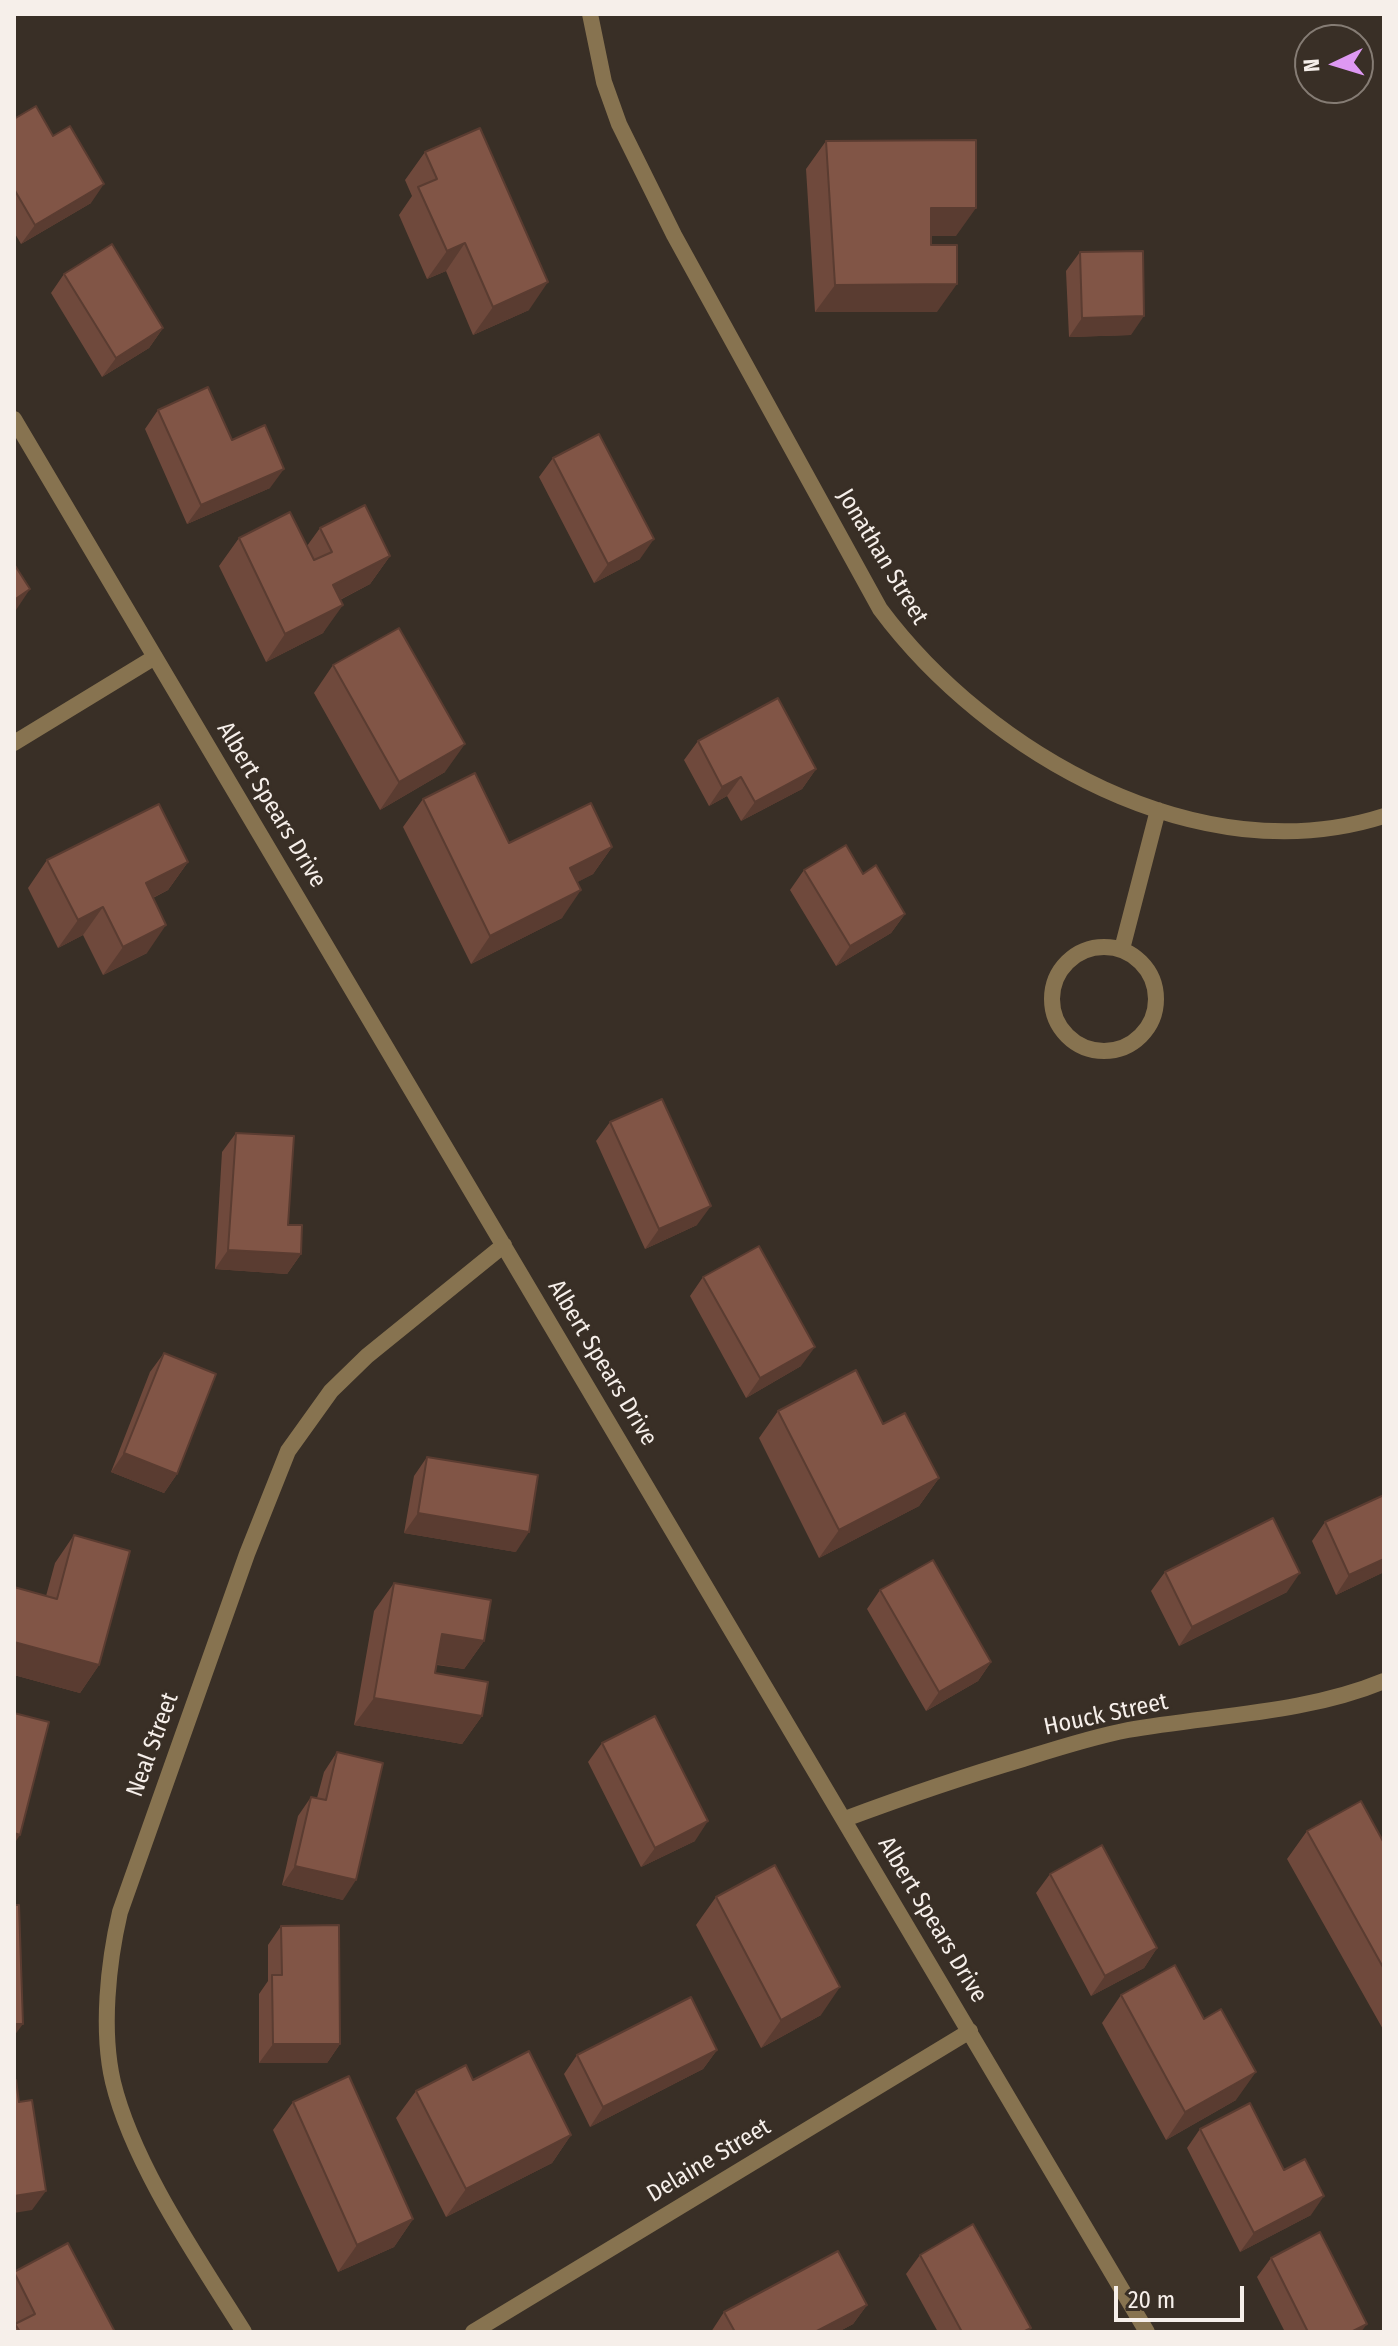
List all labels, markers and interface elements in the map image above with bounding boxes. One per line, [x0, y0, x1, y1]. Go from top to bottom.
north arrow [1294, 24, 1374, 104]
text: N [1298, 58, 1325, 73]
street label: Jonathan Street [830, 484, 934, 630]
street label: Albert Spears Drive [210, 717, 332, 893]
street label: Albert Spears Drive [541, 1275, 663, 1451]
street label: Houck Street [1041, 1688, 1171, 1742]
street label: Neal Street [121, 1689, 185, 1801]
street label: Albert Spears Drive [871, 1832, 993, 2008]
street label: Delaine Street [642, 2113, 776, 2209]
scale bar [1118, 2270, 1248, 2320]
text: 20 m [1128, 2286, 1175, 2314]

